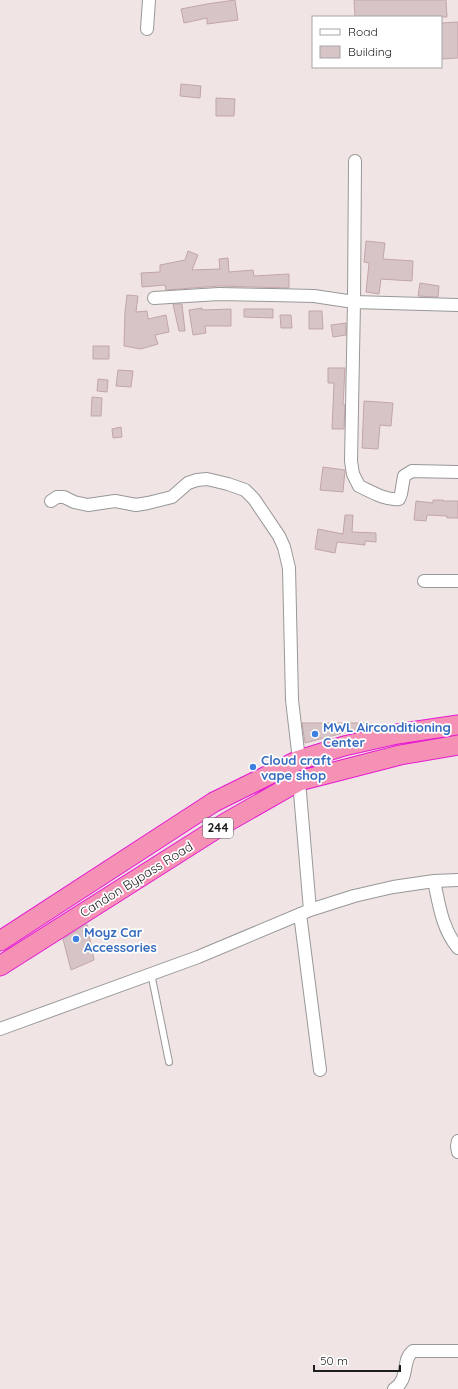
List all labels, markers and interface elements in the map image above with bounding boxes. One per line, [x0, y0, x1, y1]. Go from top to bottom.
legend [312, 16, 442, 68]
text: Road [348, 24, 378, 39]
text: Building [348, 44, 392, 59]
place label: MWL Airconditioning Center [323, 719, 451, 750]
marker: MWL Airconditioning Center [310, 729, 320, 739]
place label: Cloud craft vape shop [261, 752, 332, 783]
marker: Cloud craft vape shop [248, 762, 258, 772]
road number: 244 [203, 818, 233, 838]
street label: Candon Bypass Road [77, 838, 195, 920]
place label: Moyz Car Accessories [84, 924, 157, 955]
marker: Moyz Car Accessories [71, 934, 81, 944]
scale bar [314, 1347, 400, 1373]
text: 50 m [320, 1353, 348, 1368]

